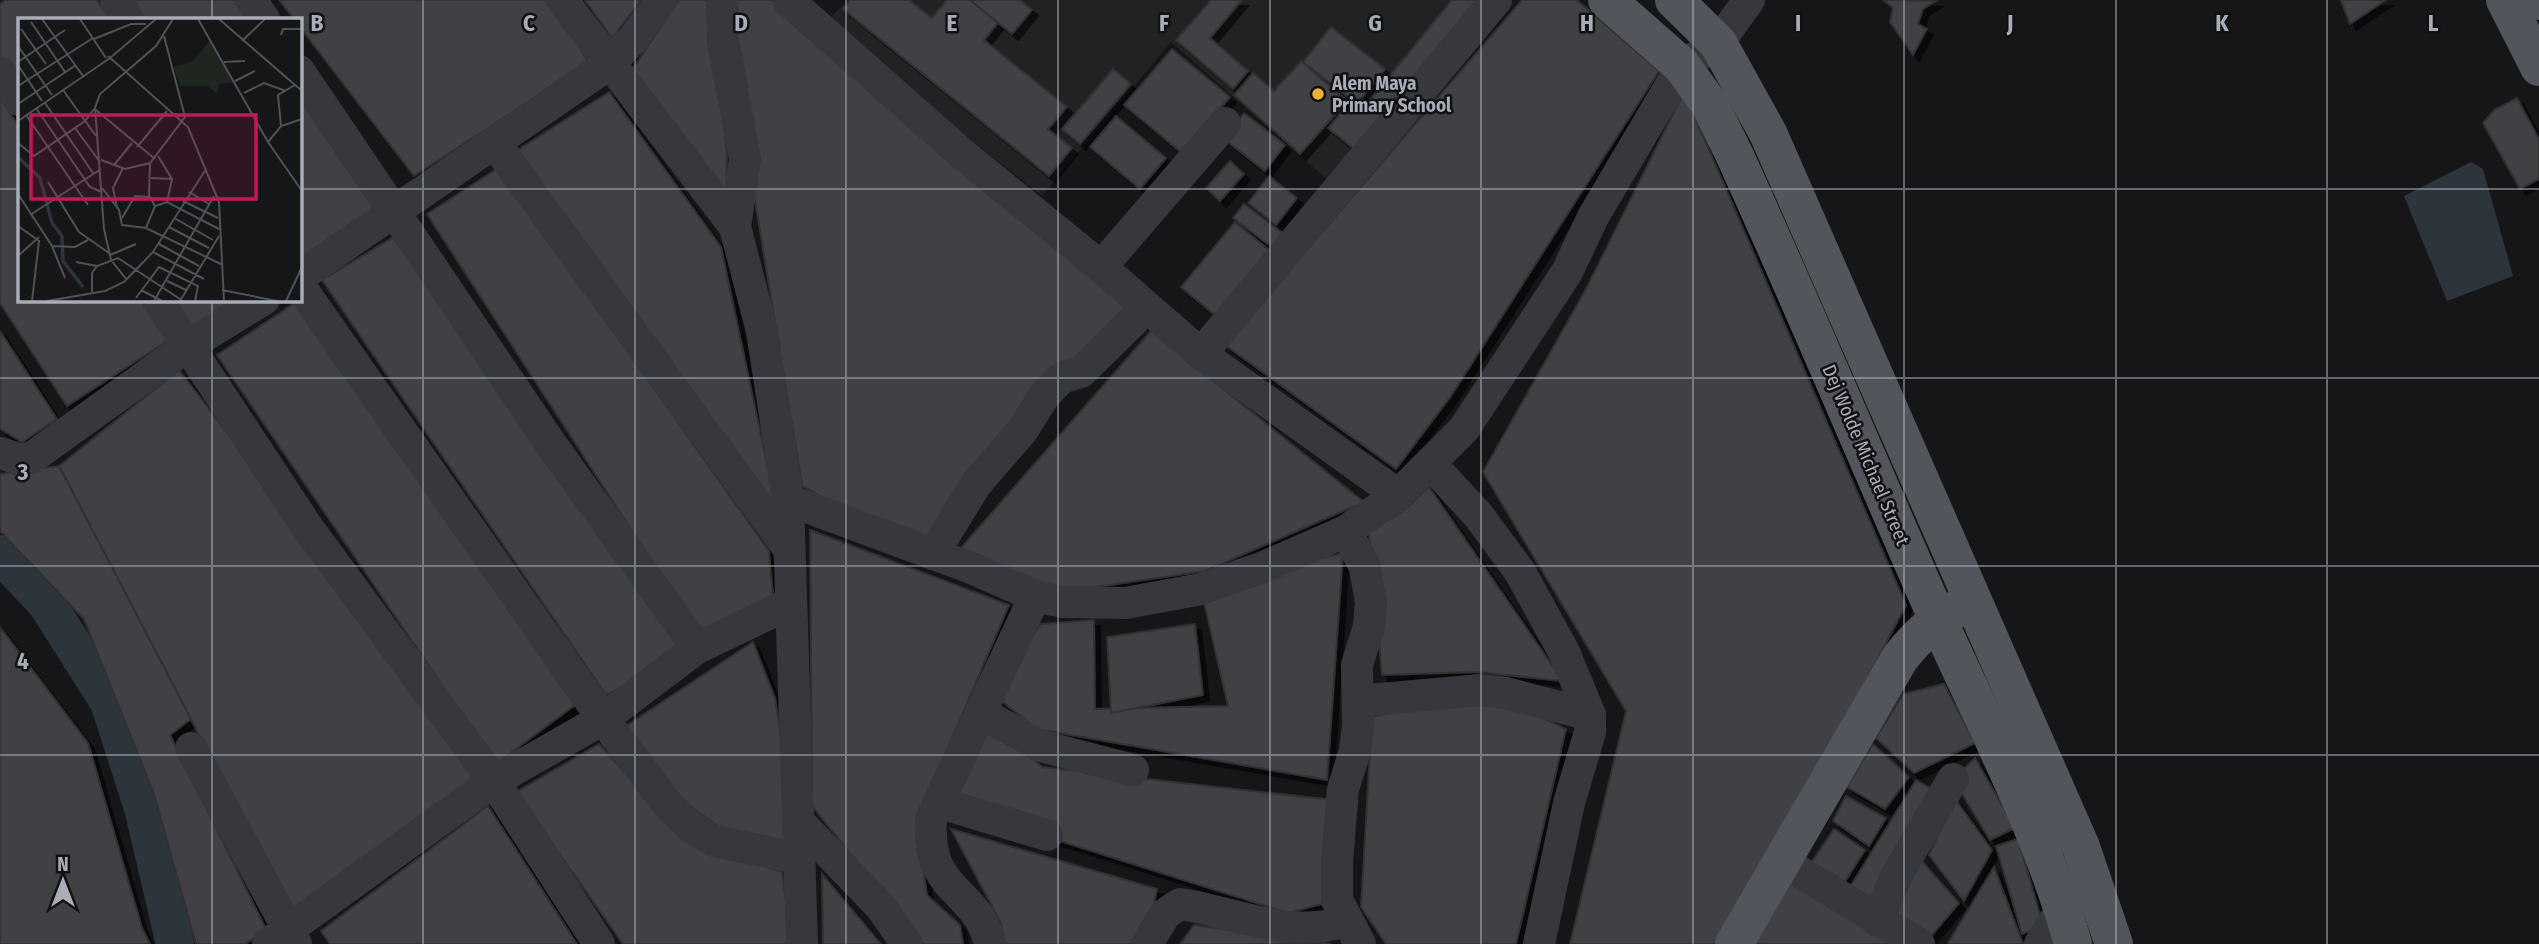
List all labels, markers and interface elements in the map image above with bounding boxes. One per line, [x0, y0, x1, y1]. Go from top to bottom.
text: B [311, 9, 324, 37]
text: C [523, 9, 535, 37]
text: D [734, 9, 748, 37]
text: E [947, 9, 958, 37]
text: F [1159, 9, 1169, 37]
text: G [1368, 9, 1382, 37]
text: H [1580, 9, 1594, 37]
text: I [1795, 9, 1801, 37]
text: J [2006, 9, 2013, 37]
text: K [2215, 9, 2229, 37]
text: L [2428, 9, 2439, 37]
inset map [18, 18, 301, 301]
place label: Alem Maya Primary School [1331, 72, 1452, 117]
marker: Alem Maya Primary School [1310, 86, 1326, 102]
street label: Dej Wolde Michael Street [1818, 361, 1915, 550]
text: 3 [17, 458, 29, 486]
text: 4 [17, 647, 29, 675]
north arrow [28, 846, 98, 916]
text: N [57, 853, 69, 876]

